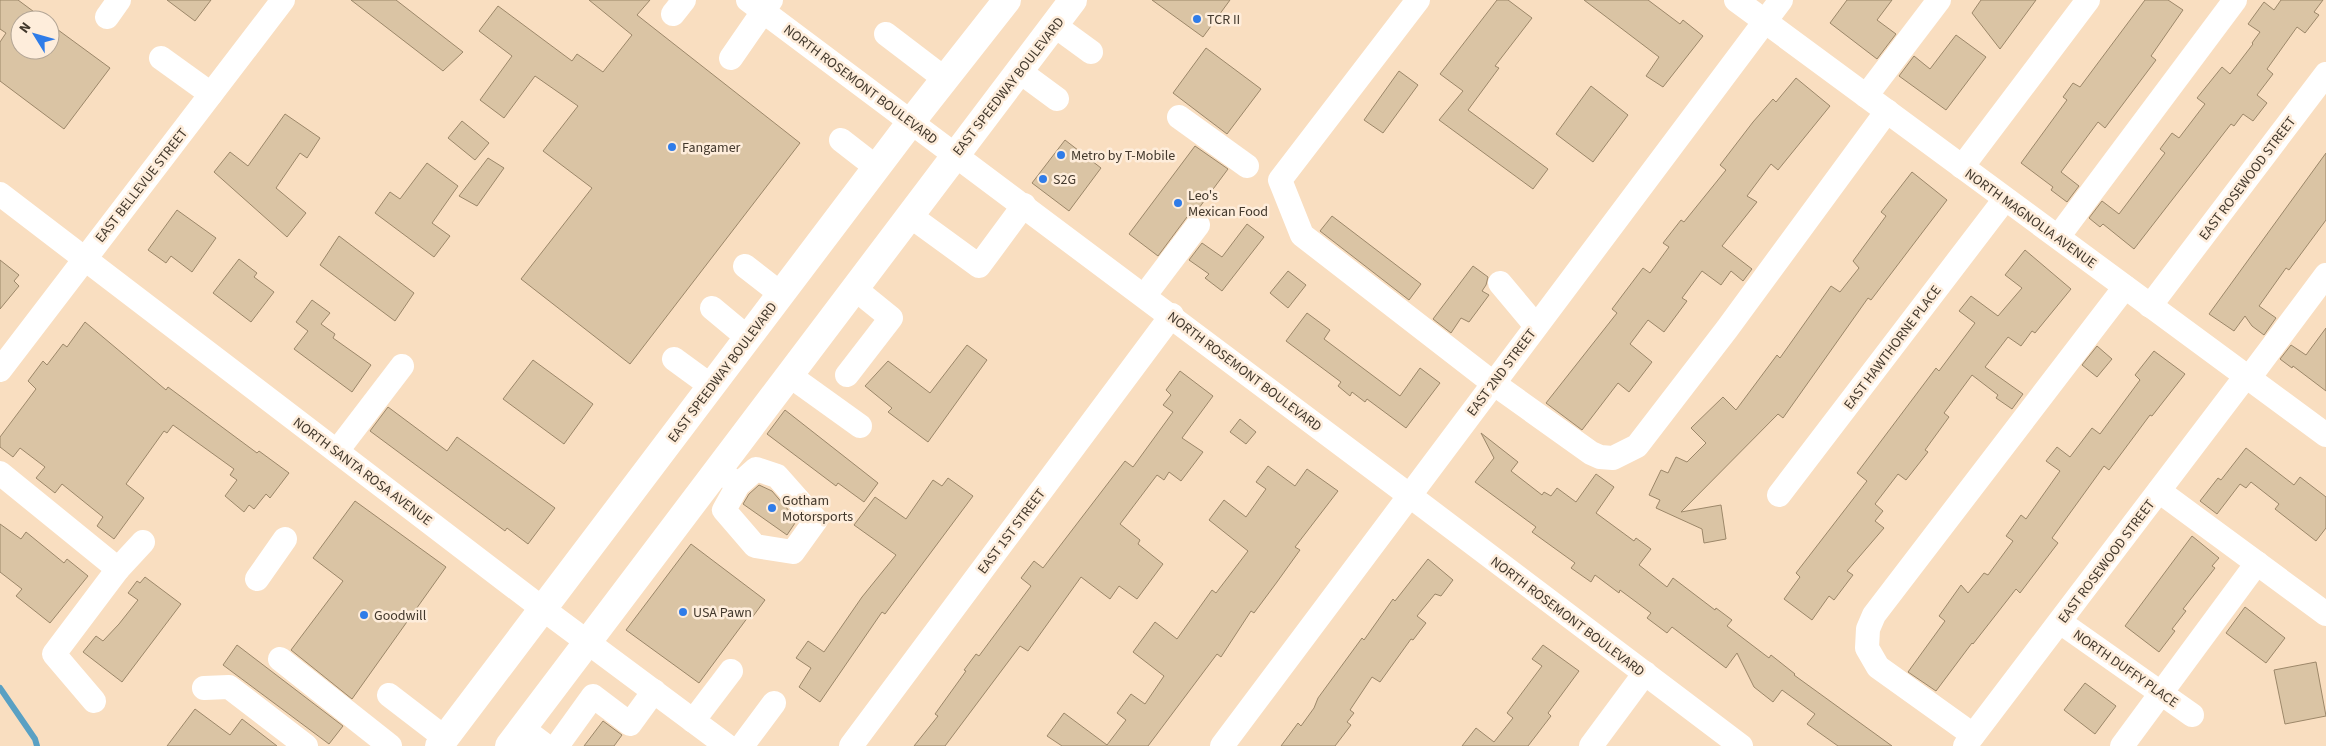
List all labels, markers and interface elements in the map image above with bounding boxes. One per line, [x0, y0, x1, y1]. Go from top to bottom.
north arrow [10, 10, 60, 60]
place label: TCR II [1207, 10, 1240, 30]
street label: EAST SPEEDWAY BOULEVARD [948, 13, 1069, 160]
marker: TCR II [1191, 13, 1203, 25]
text: N [15, 18, 36, 38]
street label: NORTH ROSEMONT BOULEVARD [779, 20, 942, 149]
street label: EAST ROSEWOOD STREET [2195, 112, 2301, 245]
street label: EAST BELLEVUE STREET [91, 124, 193, 247]
place label: Fangamer [682, 138, 741, 158]
marker: Fangamer [666, 141, 678, 153]
place label: Metro by T-Mobile [1071, 146, 1175, 166]
marker: Metro by T-Mobile [1055, 149, 1067, 161]
street label: NORTH MAGNOLIA AVENUE [1960, 164, 2100, 273]
place label: S2G [1053, 170, 1076, 190]
marker: S2G [1037, 173, 1049, 185]
place label: Leo's Mexican Food [1188, 186, 1268, 222]
marker: Leo's Mexican Food [1172, 197, 1184, 209]
street label: EAST HAWTHORNE PLACE [1839, 281, 1946, 414]
street label: EAST SPEEDWAY BOULEVARD [663, 298, 782, 447]
street label: NORTH ROSEMONT BOULEVARD [1163, 307, 1326, 436]
street label: EAST 2ND STREET [1462, 324, 1542, 420]
street label: NORTH SANTA ROSA AVENUE [289, 413, 436, 531]
street label: EAST 1ST STREET [973, 485, 1051, 578]
place label: Gotham Motorsports [782, 491, 853, 527]
street label: EAST ROSEWOOD STREET [2054, 495, 2160, 628]
marker: Gotham Motorsports [766, 502, 778, 514]
street label: NORTH ROSEMONT BOULEVARD [1486, 552, 1649, 681]
place label: USA Pawn [693, 603, 752, 623]
place label: Goodwill [374, 606, 427, 626]
marker: USA Pawn [677, 606, 689, 618]
marker: Goodwill [358, 609, 370, 621]
street label: NORTH DUFFY PLACE [2069, 625, 2182, 713]

